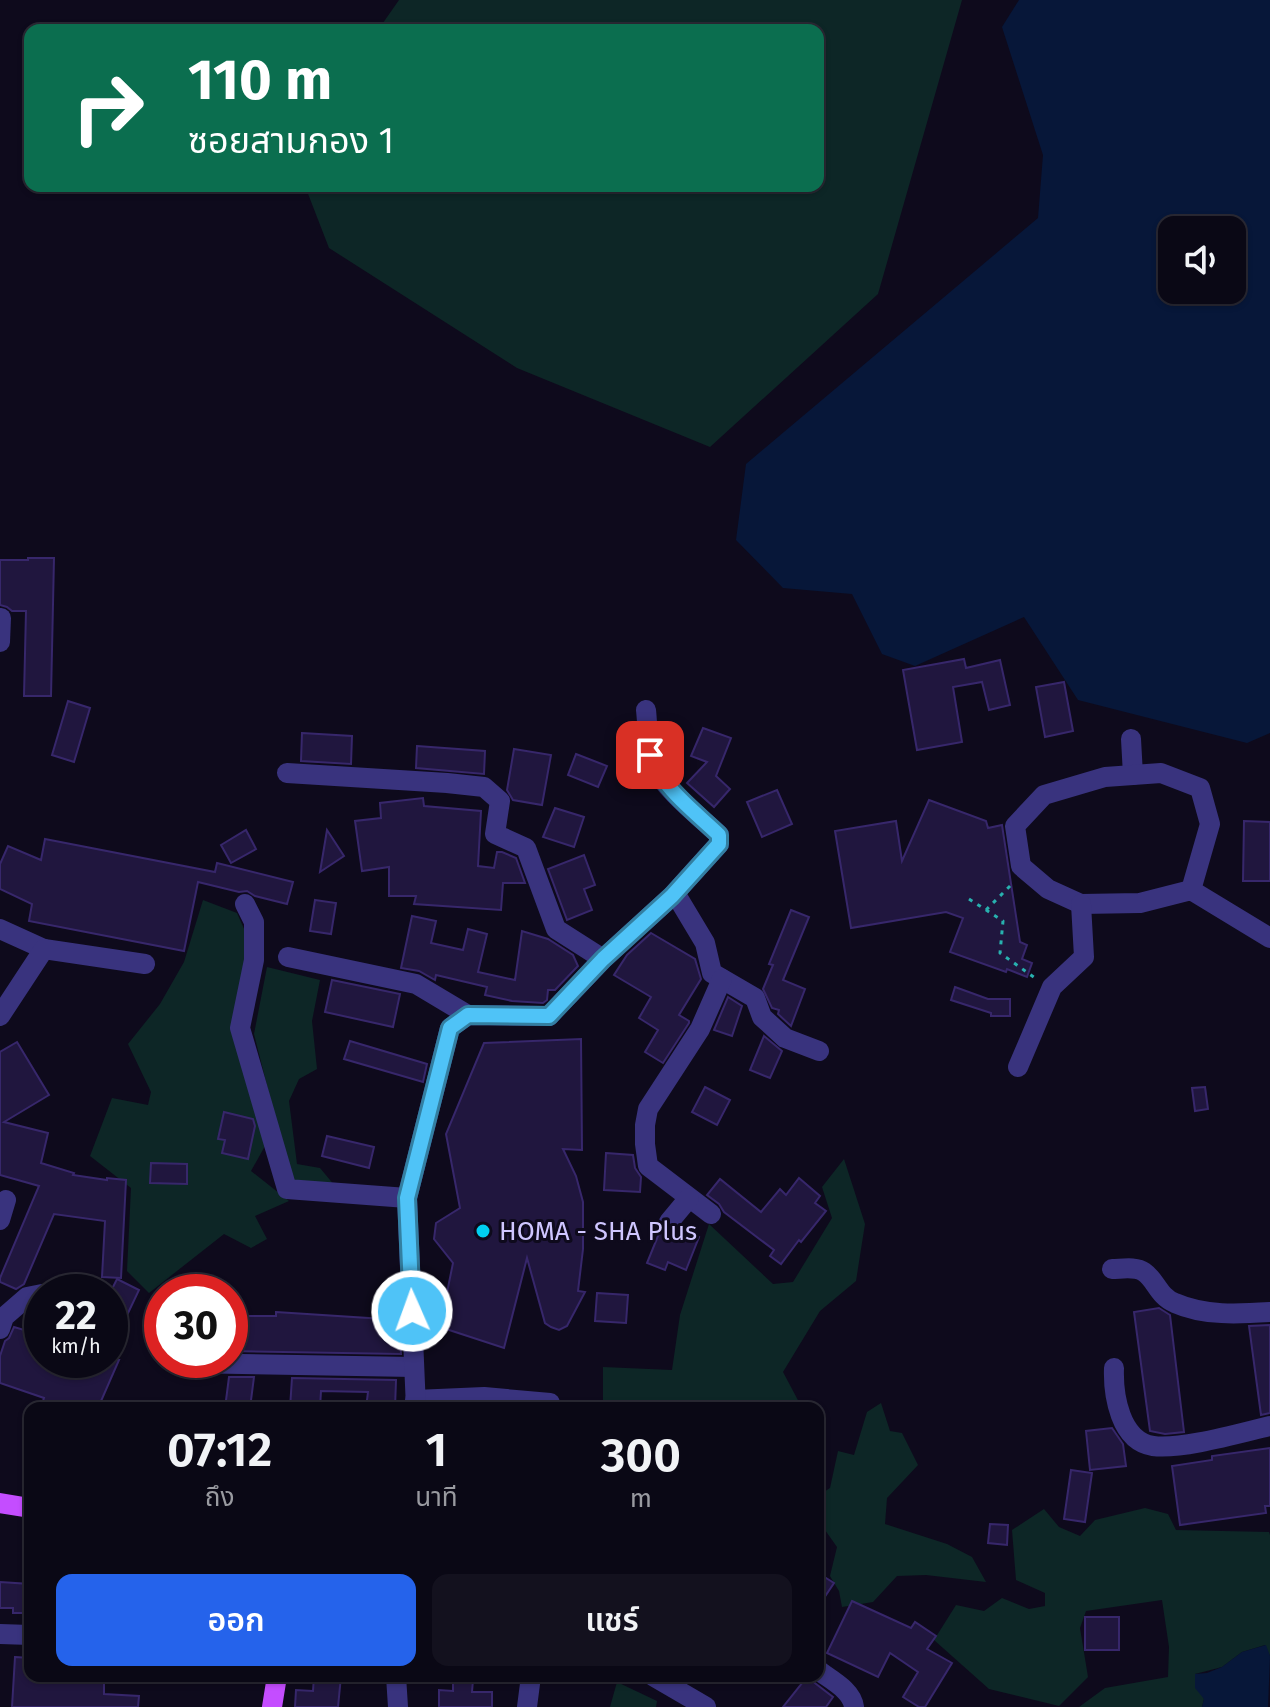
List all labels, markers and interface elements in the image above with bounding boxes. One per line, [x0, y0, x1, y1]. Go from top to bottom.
text: 110 m [188, 47, 332, 114]
icon: right [56, 56, 160, 160]
text: ซอยสามกอง 1 [188, 119, 394, 163]
map controls [1158, 216, 1246, 304]
button: sound [1158, 216, 1246, 304]
pin [616, 721, 684, 789]
icon: arrive [628, 733, 672, 777]
place label: HOMA - SHA Plus [499, 1216, 697, 1247]
marker: HOMA - SHA Plus [474, 1222, 492, 1240]
position arrow [370, 1269, 454, 1353]
speed limit sign: 30 [144, 1274, 248, 1378]
text: 22 [55, 1292, 97, 1340]
text: km/h [51, 1334, 101, 1358]
text: 07:12 [167, 1421, 272, 1479]
text: 1 [426, 1421, 447, 1479]
text: 300 [601, 1426, 681, 1484]
text: ถึง [205, 1482, 234, 1513]
text: นาที [415, 1482, 458, 1513]
text: m [630, 1483, 652, 1514]
button: ออก [56, 1574, 416, 1666]
button: แชร์ [432, 1574, 792, 1666]

